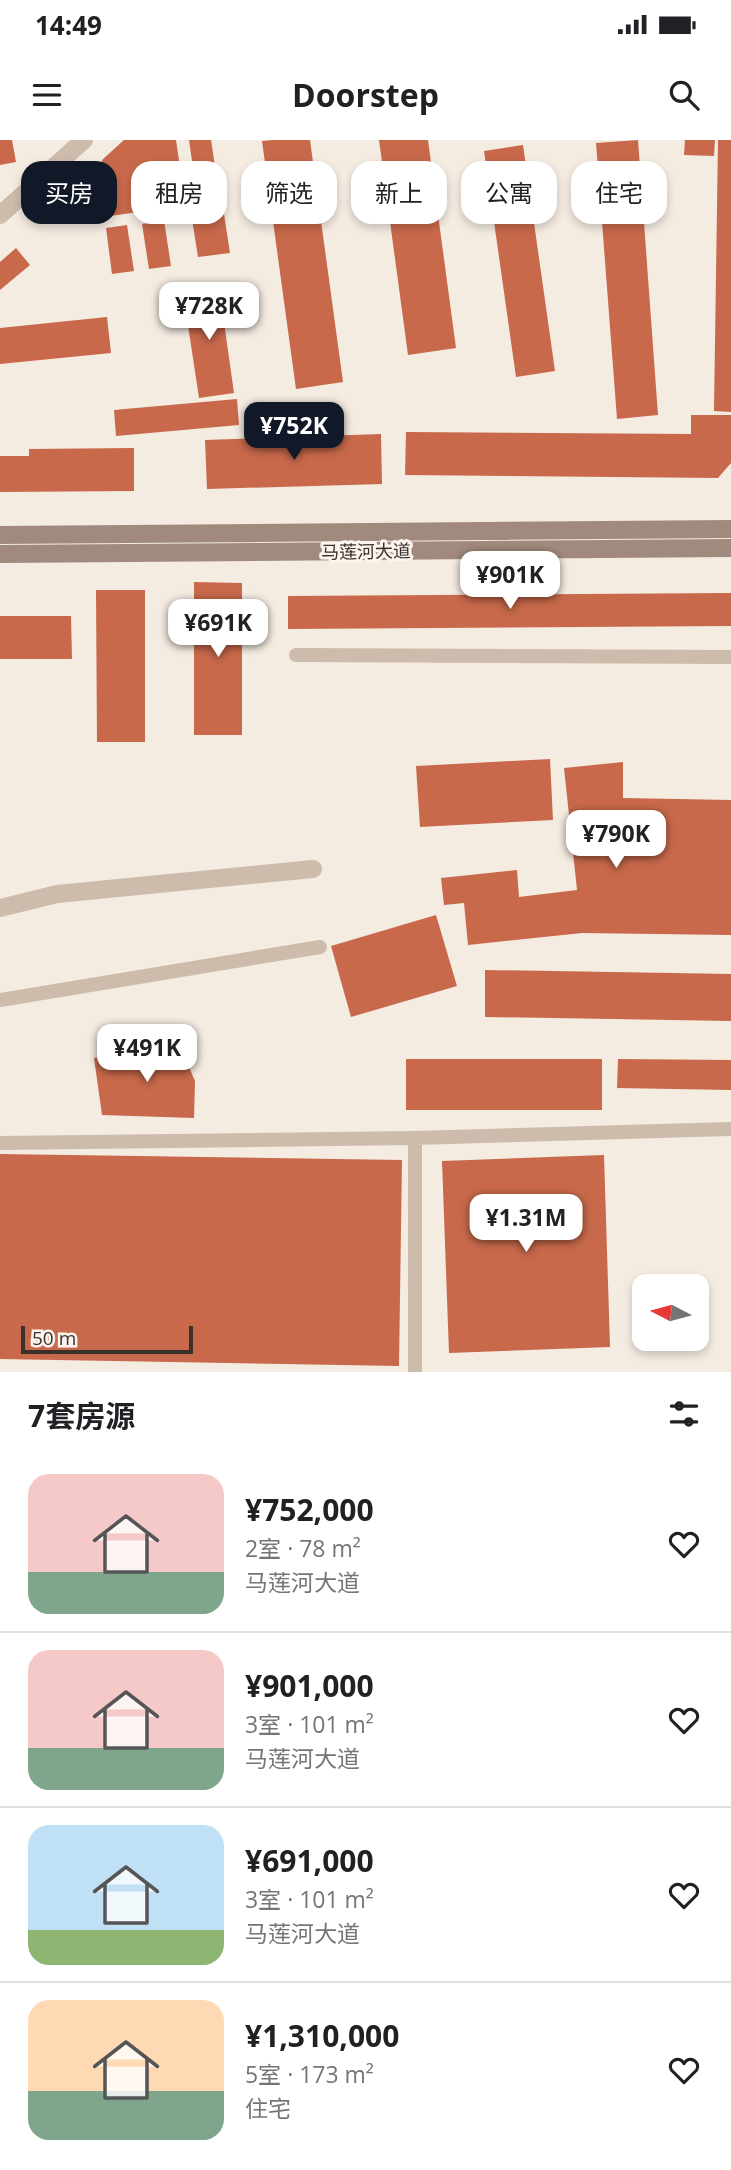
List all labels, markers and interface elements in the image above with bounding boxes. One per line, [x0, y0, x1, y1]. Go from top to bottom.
text: 14:49 [35, 7, 102, 43]
text: Doorstep [292, 73, 439, 116]
icon: menu [28, 76, 66, 114]
icon: search [665, 76, 703, 114]
chip: 买房 [21, 161, 117, 224]
chip: 租房 [131, 161, 227, 224]
chip: 筛选 [241, 161, 337, 224]
chip: 新上 [351, 161, 447, 224]
chip: 公寓 [461, 161, 557, 224]
chip: 住宅 [571, 161, 667, 224]
pin: ¥728K [160, 282, 258, 342]
text: ¥728K [175, 289, 243, 321]
pin: ¥752K [245, 402, 343, 462]
text: ¥752K [260, 409, 328, 441]
street label: 马莲河大道 [321, 538, 411, 564]
pin: ¥901K [461, 552, 559, 611]
text: ¥901K [476, 558, 544, 590]
pin: ¥691K [169, 600, 267, 659]
text: ¥691K [184, 606, 252, 638]
pin: ¥790K [567, 810, 665, 870]
text: ¥790K [582, 817, 650, 849]
pin: ¥491K [98, 1024, 196, 1084]
text: ¥491K [113, 1031, 181, 1063]
pin: ¥1.31M [469, 1194, 583, 1254]
text: ¥1.31M [486, 1201, 566, 1233]
north arrow [632, 1274, 709, 1351]
map controls [632, 1274, 709, 1351]
scale bar [21, 1323, 192, 1355]
text: 50 m [32, 1325, 76, 1351]
text: 7套房源 [28, 1395, 135, 1436]
icon: filters [665, 1395, 703, 1433]
text: ¥752,000 [245, 1489, 374, 1530]
icon: home [84, 1502, 168, 1586]
icon: heart [665, 1525, 703, 1563]
text: 2室 · 78 m² [245, 1532, 361, 1564]
text: 马莲河大道 [245, 1566, 360, 1598]
text: ¥901,000 [245, 1665, 374, 1706]
icon: home [84, 1678, 168, 1762]
icon: heart [665, 1701, 703, 1739]
text: 3室 · 101 m² [245, 1708, 374, 1740]
text: 马莲河大道 [245, 1742, 360, 1774]
text: ¥691,000 [245, 1840, 374, 1881]
icon: home [84, 1853, 168, 1937]
icon: heart [665, 1876, 703, 1914]
text: 3室 · 101 m² [245, 1883, 374, 1915]
text: 马莲河大道 [245, 1917, 360, 1949]
text: ¥1,310,000 [245, 2015, 399, 2056]
icon: home [84, 2028, 168, 2112]
icon: heart [665, 2051, 703, 2089]
text: 5室 · 173 m² [245, 2058, 374, 2090]
text: 住宅 [245, 2092, 291, 2124]

